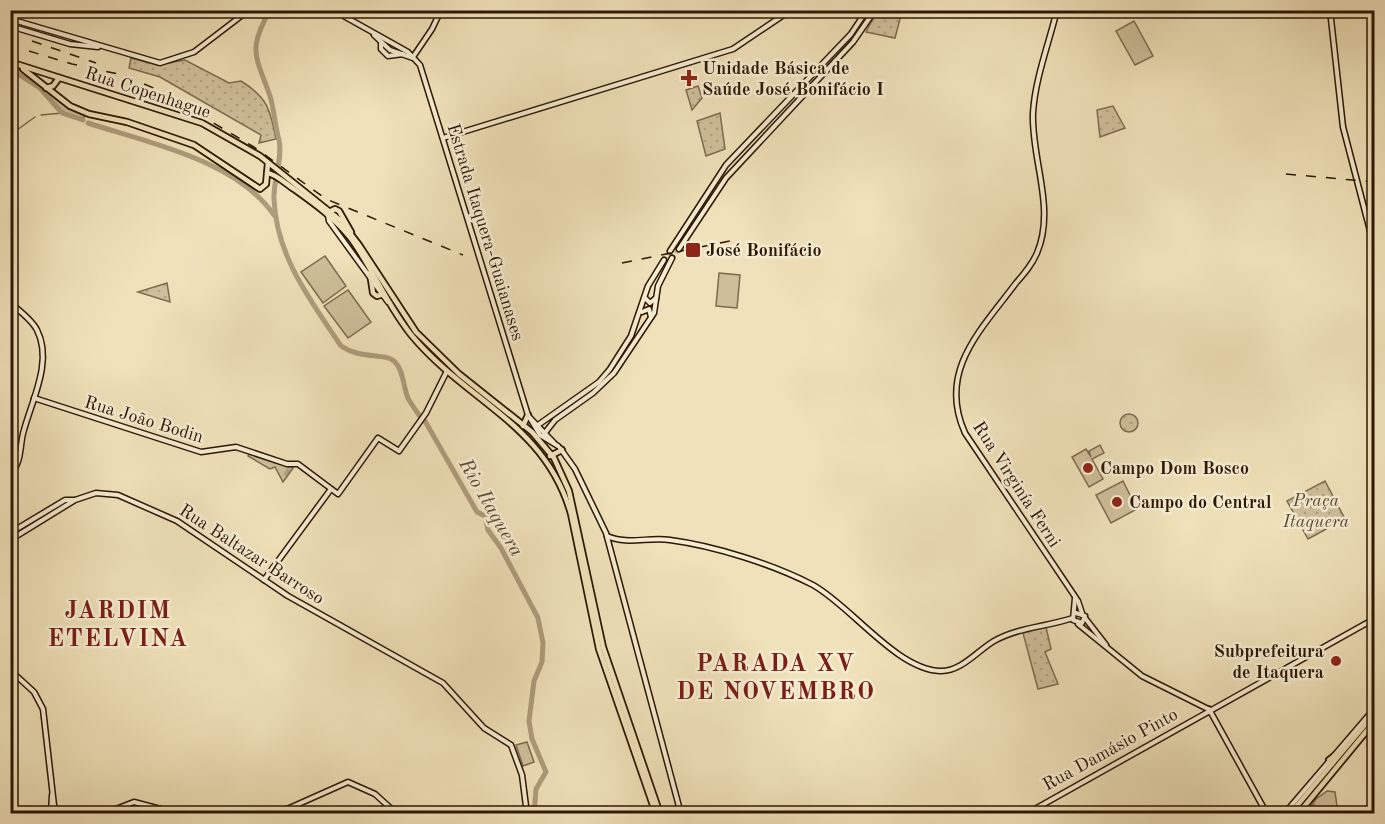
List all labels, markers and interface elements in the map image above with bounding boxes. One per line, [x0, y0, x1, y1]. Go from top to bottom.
place label: Unidade Básica de Saúde José Bonifácio I [702, 60, 884, 99]
street label: Rua Copenhague [83, 64, 213, 122]
marker: Unidade Básica de Saúde José Bonifácio I [680, 69, 698, 87]
street label: Estrada Itaquera-Guaianases [443, 122, 527, 343]
marker: José Bonifácio [684, 241, 702, 259]
place label: José Bonifácio [706, 242, 822, 260]
street label: Rua João Bodin [82, 393, 206, 447]
street label: Rua Virginía Ferni [969, 418, 1064, 551]
water label: Rio Itaquera [454, 455, 526, 561]
place label: Campo Dom Bosco [1100, 460, 1249, 478]
marker: Campo Dom Bosco [1081, 461, 1095, 475]
park label: Praça Itaquera [1282, 492, 1350, 531]
place label: Campo do Central [1129, 494, 1272, 512]
marker: Campo do Central [1110, 495, 1124, 509]
street label: Rua Baltazar Barroso [176, 501, 327, 608]
district label: JARDIM ETELVINA [47, 600, 189, 652]
place label: Subprefeitura de Itaquera [1214, 643, 1324, 682]
district label: PARADA XV DE NOVEMBRO [676, 653, 876, 705]
marker: Subprefeitura de Itaquera [1329, 654, 1343, 668]
street label: Rua Damásio Pinto [1040, 705, 1181, 794]

